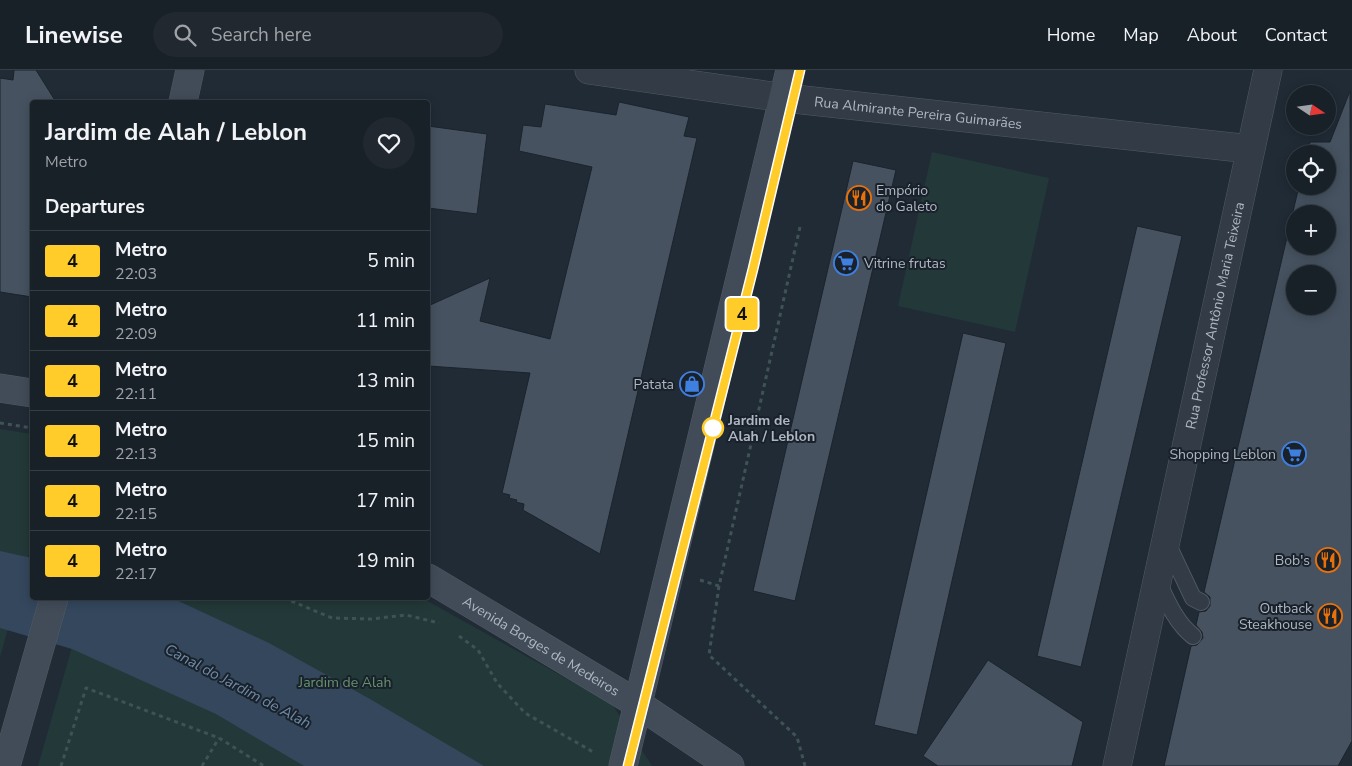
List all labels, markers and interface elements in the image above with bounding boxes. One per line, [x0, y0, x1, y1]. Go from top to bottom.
search box [153, 12, 503, 57]
text: Linewise [25, 19, 123, 51]
icon: search [171, 21, 199, 49]
text: Search here [211, 22, 312, 48]
text: Home [1047, 23, 1095, 47]
text: Map [1123, 23, 1159, 47]
text: About [1187, 23, 1237, 47]
text: Contact [1265, 23, 1327, 47]
north arrow [1286, 85, 1336, 135]
map controls [1286, 85, 1336, 315]
street label: Rua Almirante Pereira Guimarães [813, 92, 1023, 133]
text: Jardim de Alah / Leblon [45, 116, 307, 148]
button: heart [363, 117, 415, 169]
button: locate [1286, 145, 1336, 195]
text: Metro [45, 151, 87, 173]
place label: Empório do Galeto [876, 181, 937, 216]
restaurant icon: Empório do Galeto [846, 185, 872, 211]
text: Departures [45, 194, 145, 220]
street label: Rua Professor Antônio Maria Teixeira [1181, 200, 1249, 431]
button: + [1286, 205, 1336, 255]
text: Metro [115, 237, 167, 263]
text: 5 min [367, 248, 415, 274]
text: 4 [67, 249, 78, 273]
supermarket icon: Vitrine frutas [833, 250, 859, 276]
place label: Vitrine frutas [863, 254, 946, 273]
text: 22:03 [115, 263, 157, 285]
button: − [1286, 265, 1336, 315]
text: Metro [115, 297, 167, 323]
line badge: 4 [726, 298, 758, 330]
text: 4 [737, 302, 747, 326]
text: 11 min [356, 308, 415, 334]
text: 4 [67, 309, 78, 333]
text: 22:09 [115, 323, 157, 345]
text: Metro [115, 357, 167, 383]
text: 13 min [356, 368, 415, 394]
text: 4 [67, 369, 78, 393]
shop icon: Patata [679, 371, 705, 397]
place label: Patata [633, 375, 674, 394]
text: 22:11 [115, 383, 157, 405]
place label: Jardim de Alah / Leblon [727, 411, 815, 446]
text: Metro [115, 417, 167, 443]
marker: Jardim de Alah / Leblon [702, 417, 724, 439]
text: 15 min [356, 428, 415, 454]
text: 4 [67, 429, 78, 453]
supermarket icon: Shopping Leblon [1281, 441, 1307, 467]
text: 22:13 [115, 443, 157, 465]
place label: Shopping Leblon [1169, 445, 1276, 464]
text: Metro [115, 477, 167, 503]
text: 17 min [356, 488, 415, 514]
text: 4 [67, 489, 78, 513]
text: 22:15 [115, 503, 157, 525]
text: Metro [115, 537, 167, 563]
restaurant icon: Bob's [1315, 547, 1341, 573]
text: 19 min [356, 548, 415, 574]
text: 4 [67, 549, 78, 573]
place label: Bob's [1275, 551, 1310, 570]
text: 22:17 [115, 563, 157, 585]
street label: Avenida Borges de Medeiros [459, 591, 623, 701]
place label: Outback Steakhouse [1239, 599, 1313, 634]
restaurant icon: Outback Steakhouse [1317, 603, 1343, 629]
water label: Canal do Jardim de Alah [161, 639, 315, 733]
park label: Jardim de Alah [298, 673, 391, 692]

